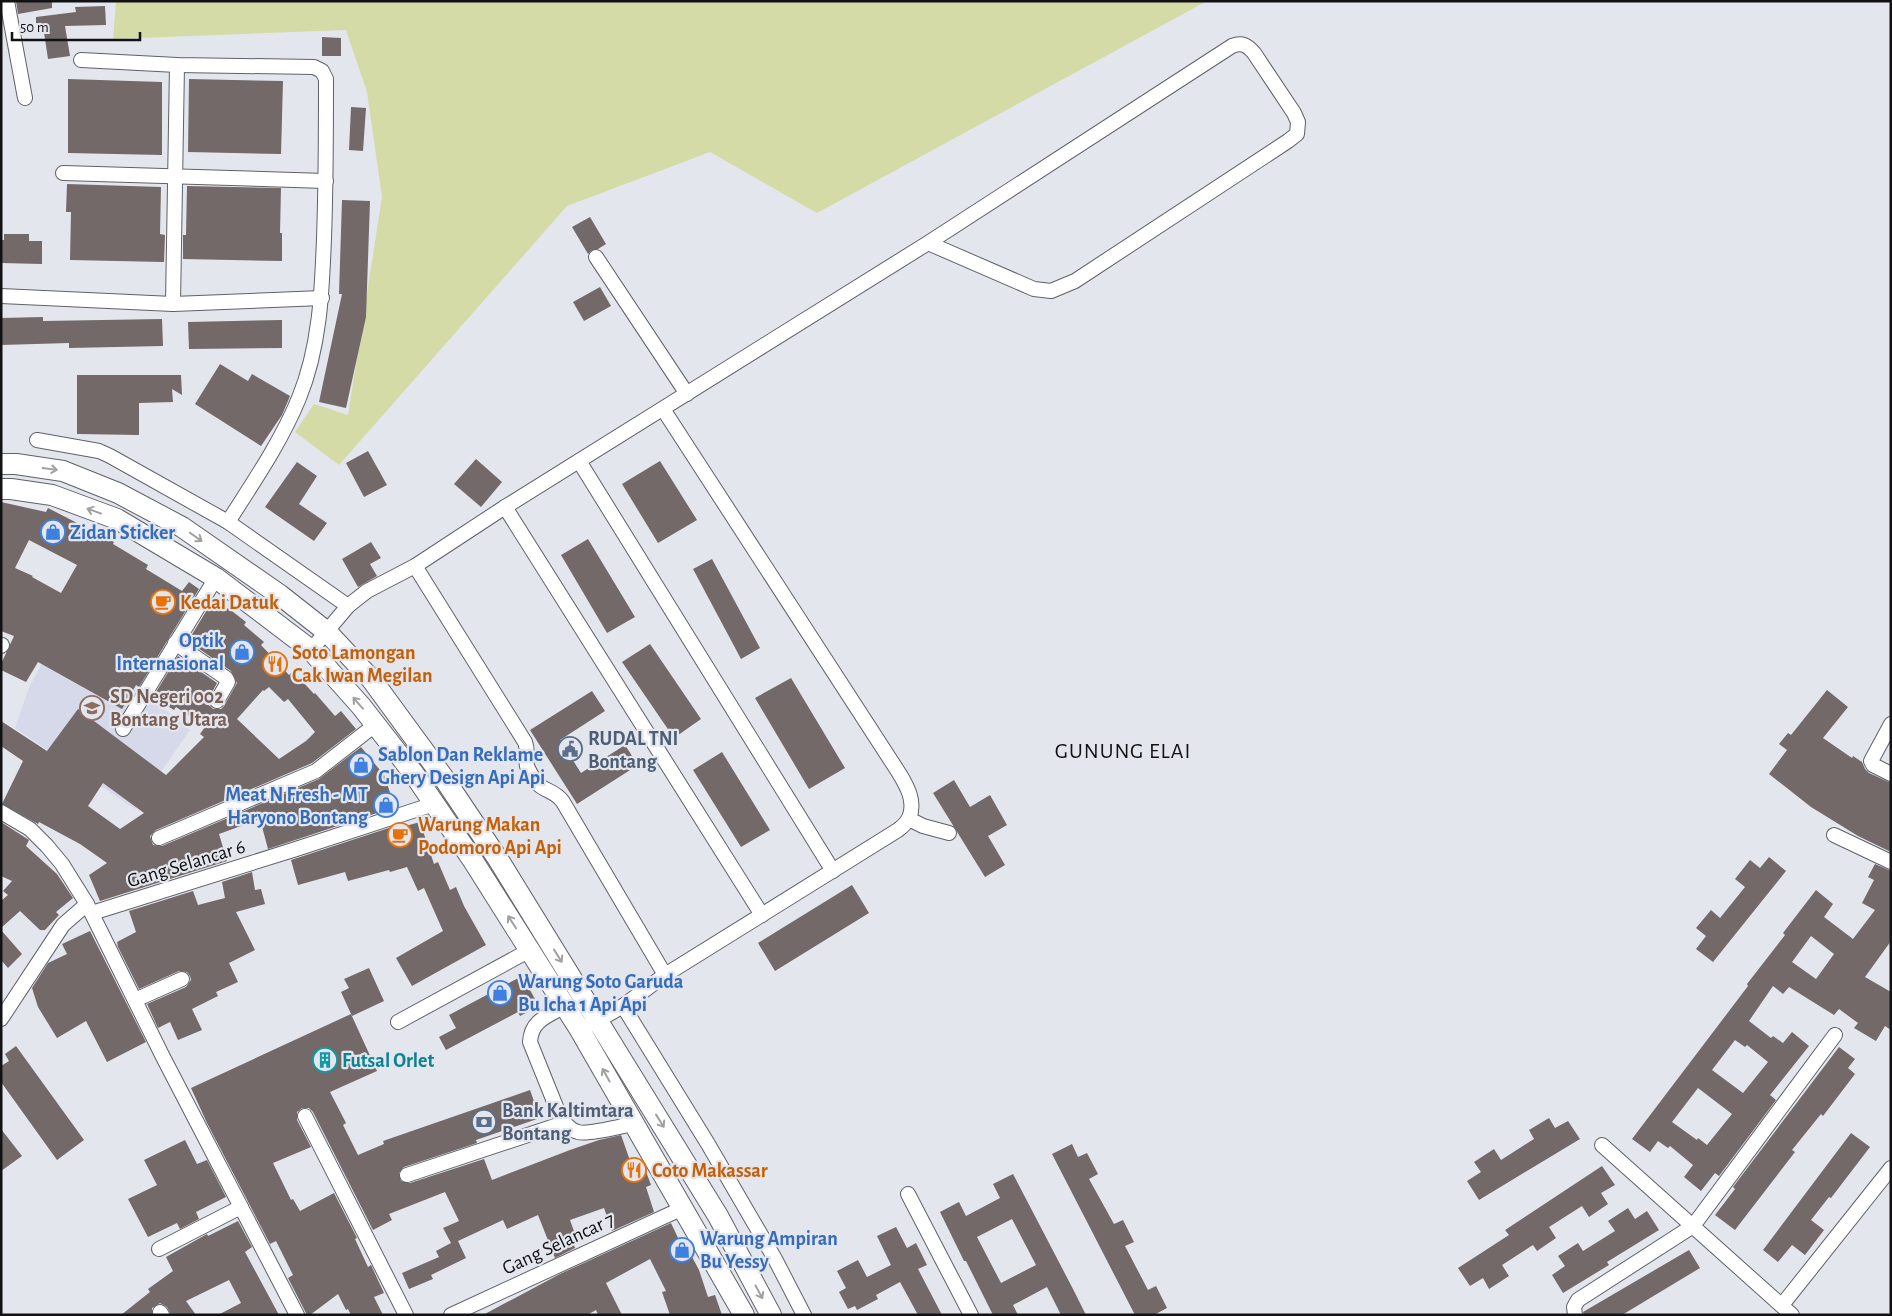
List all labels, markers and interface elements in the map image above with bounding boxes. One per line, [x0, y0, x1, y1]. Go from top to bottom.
scale bar [12, 10, 140, 42]
text: 50 m [20, 20, 49, 35]
one-way arrow [41, 464, 57, 474]
one-way arrow [87, 506, 103, 515]
shop icon: Zidan Sticker [40, 519, 66, 545]
place label: Zidan Sticker [70, 523, 175, 543]
one-way arrow [189, 532, 203, 542]
cafe icon: Kedai Datuk [150, 589, 176, 615]
place label: Kedai Datuk [180, 593, 279, 613]
place label: Optik Internasional [116, 631, 224, 674]
shop icon: Optik Internasional [229, 639, 255, 665]
place label: Soto Lamongan Cak Iwan Megilan [292, 643, 432, 686]
restaurant icon: Soto Lamongan Cak Iwan Megilan [262, 651, 288, 677]
place label: SD Negeri 002 Bontang Utara [110, 687, 227, 730]
school or university icon: SD Negeri 002 Bontang Utara [79, 695, 105, 721]
one-way arrow [352, 697, 364, 710]
place label: RUDAL TNI Bontang [588, 729, 678, 772]
public building icon: RUDAL TNI Bontang [557, 736, 583, 762]
district label: GUNUNG ELAI [1055, 740, 1191, 762]
place label: Sablon Dan Reklame Ghery Design Api Api [378, 745, 545, 788]
shop icon: Sablon Dan Reklame Ghery Design Api Api [348, 752, 374, 778]
place label: Meat N Fresh - MT Haryono Bontang [225, 785, 369, 828]
shop icon: Meat N Fresh - MT Haryono Bontang [373, 792, 399, 818]
place label: Warung Makan Podomoro Api Api [418, 815, 562, 858]
cafe icon: Warung Makan Podomoro Api Api [387, 822, 413, 848]
street label: Gang Selancar 6 [125, 836, 248, 891]
one-way arrow [506, 915, 517, 929]
one-way arrow [553, 948, 563, 962]
place label: Warung Soto Garuda Bu Icha 1 Api Api [518, 972, 684, 1015]
shop icon: Warung Soto Garuda Bu Icha 1 Api Api [487, 980, 513, 1006]
building icon: Futsal Orlet [312, 1047, 338, 1073]
place label: Futsal Orlet [342, 1051, 434, 1071]
one-way arrow [600, 1069, 610, 1083]
place label: Bank Kaltimtara Bontang [502, 1101, 634, 1144]
bank icon: Bank Kaltimtara Bontang [471, 1109, 497, 1135]
one-way arrow [656, 1114, 666, 1128]
restaurant icon: Coto Makassar [621, 1157, 647, 1183]
place label: Coto Makassar [652, 1161, 768, 1181]
street label: Gang Selancar 7 [499, 1209, 618, 1279]
place label: Warung Ampiran Bu Yessy [700, 1229, 838, 1272]
shop icon: Warung Ampiran Bu Yessy [669, 1237, 695, 1263]
one-way arrow [755, 1284, 764, 1299]

